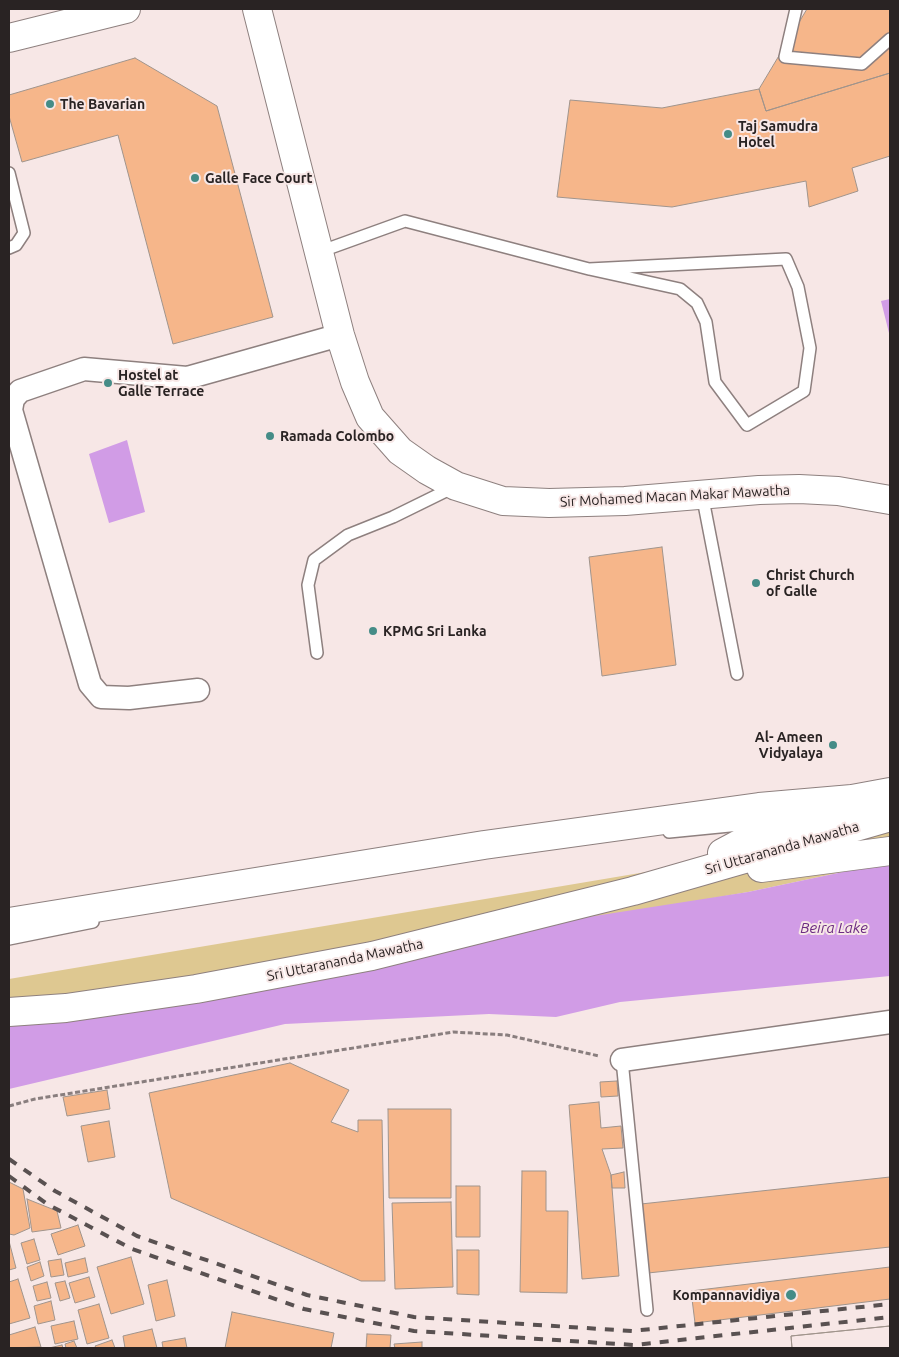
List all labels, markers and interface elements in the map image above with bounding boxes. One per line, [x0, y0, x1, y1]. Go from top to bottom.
place label: The Bavarian [60, 96, 145, 112]
marker: The Bavarian [44, 98, 56, 110]
place label: Taj Samudra Hotel [738, 118, 818, 150]
marker: Taj Samudra Hotel [722, 128, 734, 140]
place label: Galle Face Court [205, 170, 312, 186]
marker: Galle Face Court [189, 172, 201, 184]
place label: Hostel at Galle Terrace [118, 367, 204, 400]
marker: Hostel at Galle Terrace [102, 377, 114, 389]
place label: Ramada Colombo [280, 428, 394, 444]
marker: Ramada Colombo [264, 430, 276, 442]
street label: Sir Mohamed Macan Makar Mawatha [559, 482, 791, 510]
place label: Christ Church of Galle [766, 567, 855, 600]
marker: Christ Church of Galle [750, 577, 762, 589]
place label: KPMG Sri Lanka [383, 623, 487, 639]
marker: KPMG Sri Lanka [367, 625, 379, 637]
place label: Al- Ameen Vidyalaya [755, 729, 823, 762]
marker: Al- Ameen Vidyalaya [827, 739, 839, 751]
street label: Sri Uttarananda Mawatha [703, 818, 861, 878]
water label: Beira Lake [800, 919, 868, 937]
street label: Sri Uttarananda Mawatha [265, 935, 425, 985]
place label: Kompannavidiya [672, 1287, 780, 1303]
marker: Kompannavidiya [784, 1288, 798, 1302]

